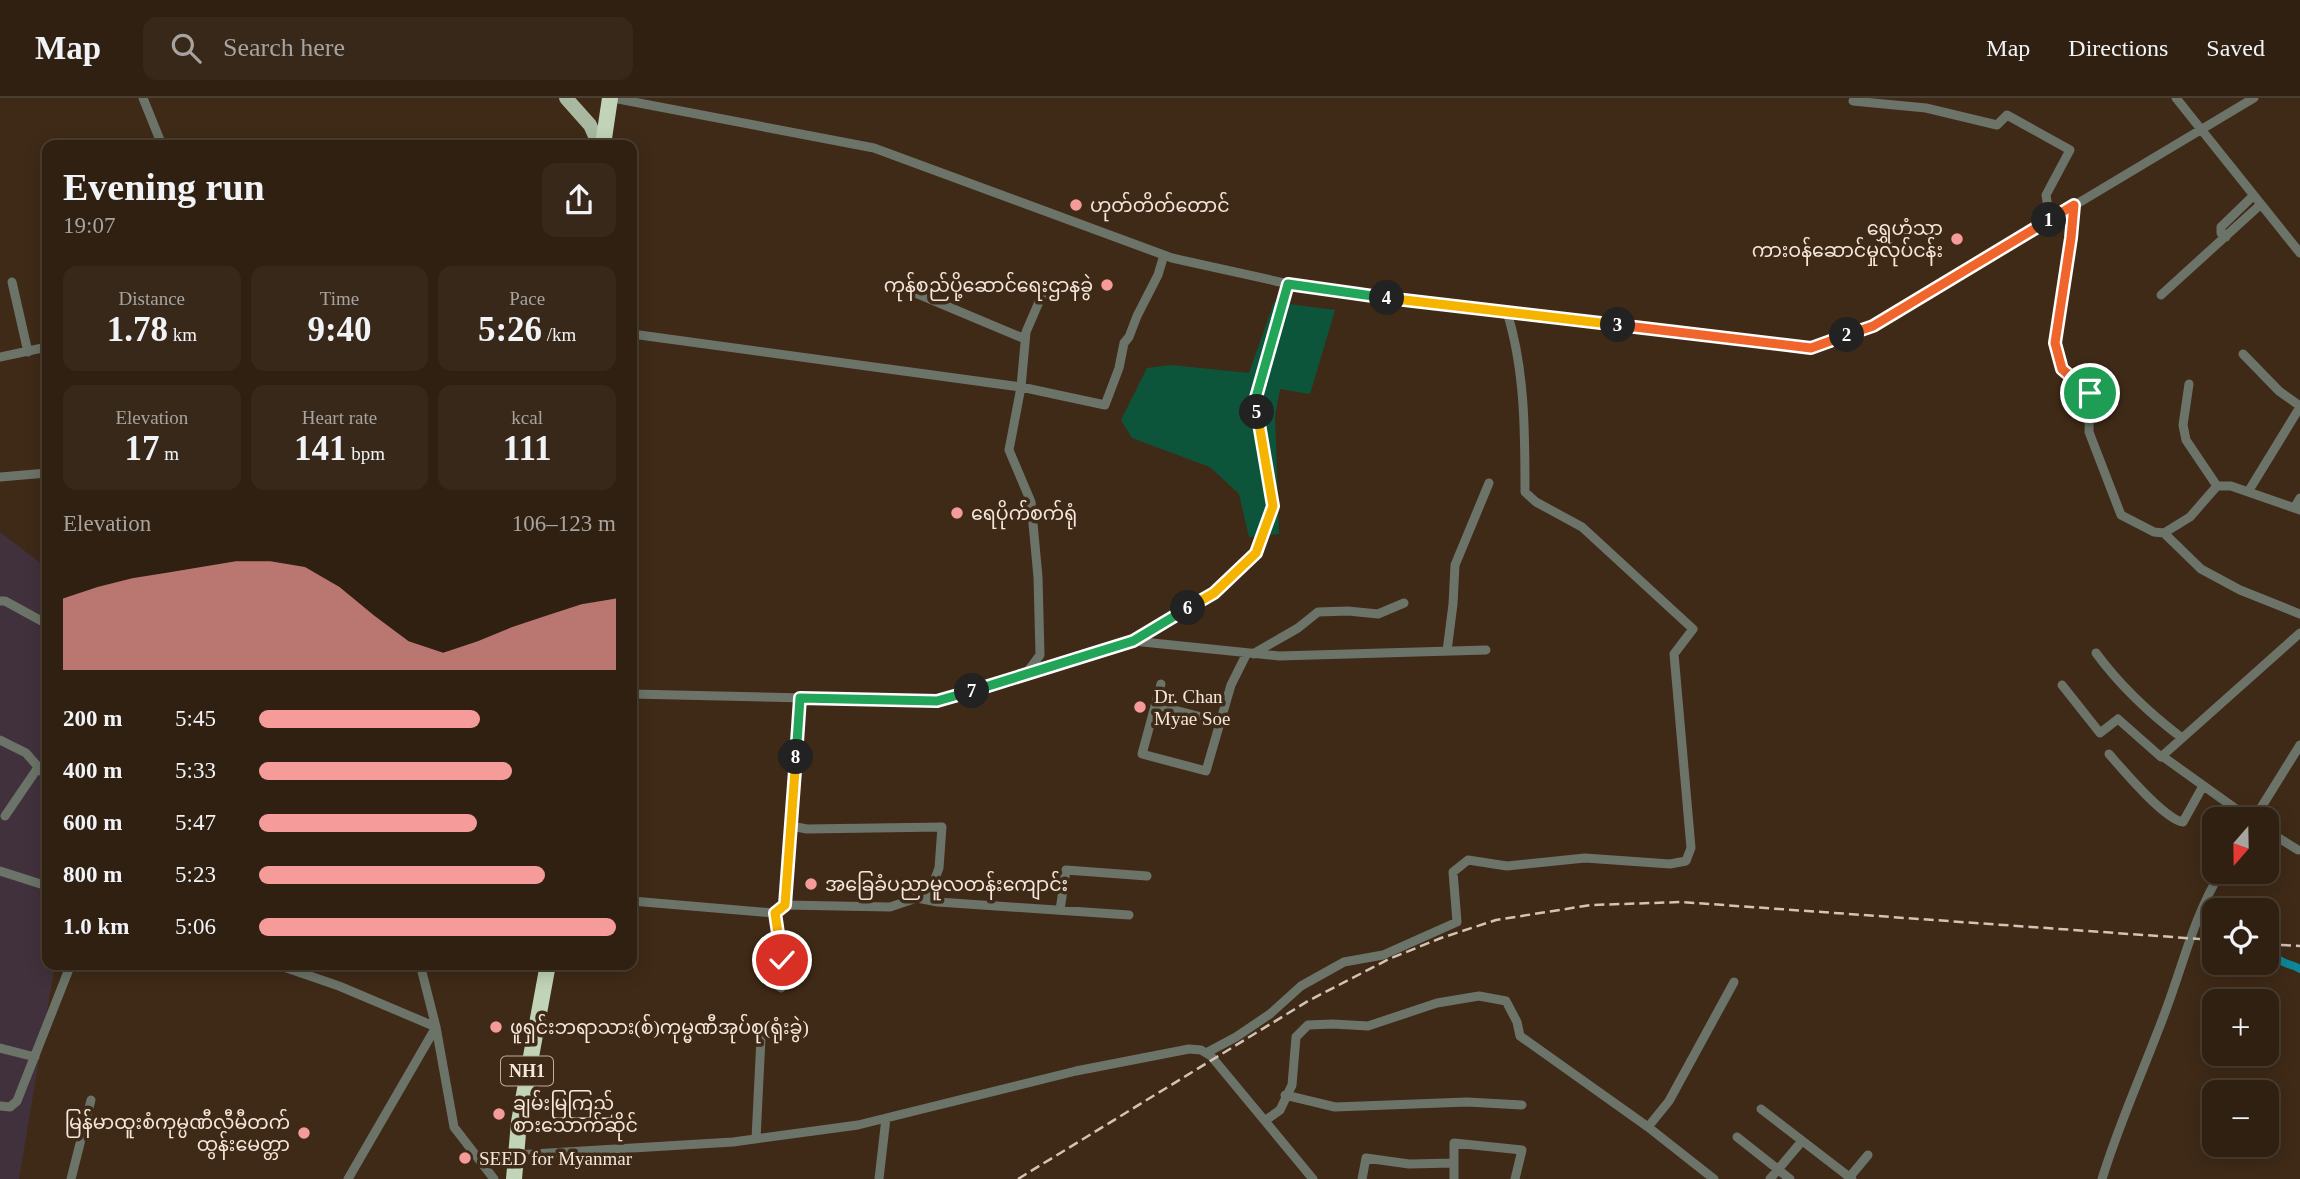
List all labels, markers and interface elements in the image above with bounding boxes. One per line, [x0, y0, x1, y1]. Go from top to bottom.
search box [143, 17, 633, 80]
icon: search [167, 29, 205, 67]
text: Map [35, 30, 101, 66]
text: Search here [223, 33, 345, 62]
text: Map [1986, 35, 2030, 61]
text: Directions [2068, 35, 2168, 61]
text: Saved [2206, 35, 2265, 61]
button: share [542, 163, 616, 237]
text: Evening run [63, 166, 265, 208]
place label: ဟုတ်တိတ်တောင် [1090, 191, 1230, 222]
marker: ဟုတ်တိတ်တောင် [1068, 197, 1084, 213]
pin: 1 [2032, 202, 2066, 238]
text: 1 [2044, 209, 2053, 230]
text: 19:07 [63, 213, 115, 238]
place label: ရွှေဟံသာ ကားဝန်ဆောင်မှုလုပ်ငန်း [1752, 218, 1943, 267]
marker: ရွှေဟံသာ ကားဝန်ဆောင်မှုလုပ်ငန်း [1949, 231, 1965, 247]
place label: ကုန်စည်ပို့ဆောင်ရေးဌာနခွဲ [884, 271, 1093, 302]
marker: ကုန်စည်ပို့ဆောင်ရေးဌာနခွဲ [1099, 277, 1115, 293]
pin: 4 [1370, 280, 1404, 316]
text: 4 [1382, 287, 1391, 308]
text: Distance [119, 288, 185, 309]
text: Time [320, 288, 359, 309]
text: Pace [509, 288, 545, 309]
pin: 3 [1600, 308, 1636, 342]
text: 1.78 [107, 310, 168, 349]
text: 9:40 [307, 310, 372, 349]
text: 5:26 [478, 310, 542, 349]
text: 3 [1613, 314, 1622, 335]
pin: 2 [1829, 317, 1864, 352]
text: km [168, 324, 197, 345]
text: /km [542, 324, 576, 345]
text: 2 [1842, 324, 1851, 345]
pin [2060, 363, 2120, 423]
icon: arrive [2071, 374, 2109, 412]
pin: 5 [1240, 394, 1274, 430]
text: 5 [1252, 401, 1261, 422]
text: Elevation [115, 407, 188, 428]
text: Heart rate [302, 407, 377, 428]
text: kcal [511, 407, 543, 428]
text: 17 [125, 429, 160, 468]
text: 141 [294, 429, 346, 468]
text: 111 [503, 429, 551, 468]
text: m [160, 443, 179, 464]
text: bpm [346, 443, 385, 464]
place label: ရေပိုက်စက်ရုံ [971, 499, 1077, 530]
marker: ရေပိုက်စက်ရုံ [949, 505, 965, 521]
text: Elevation [63, 511, 151, 536]
text: 106–123 m [512, 511, 616, 536]
pin: 6 [1170, 590, 1206, 626]
text: 6 [1183, 597, 1192, 618]
pin: 7 [954, 674, 990, 708]
text: 7 [967, 680, 976, 701]
place label: Dr. Chan Myae Soe [1154, 686, 1231, 729]
marker: Dr. Chan Myae Soe [1132, 699, 1148, 715]
text: 200 m [63, 706, 122, 731]
text: 5:45 [175, 706, 216, 731]
pin: 8 [778, 740, 814, 774]
text: 8 [791, 746, 800, 767]
text: 400 m [63, 758, 122, 783]
text: 5:33 [175, 758, 216, 783]
north arrow [2202, 807, 2278, 884]
map controls [2202, 807, 2279, 1157]
text: 600 m [63, 810, 122, 835]
text: 5:47 [175, 810, 216, 835]
text: 800 m [63, 862, 122, 887]
text: 5:23 [175, 862, 216, 887]
place label: အခြေခံပညာမူလတန်းကျောင်း [825, 870, 1068, 901]
marker: အခြေခံပညာမူလတန်းကျောင်း [803, 876, 819, 892]
button: locate [2202, 898, 2279, 975]
text: 1.0 km [63, 914, 129, 939]
text: 5:06 [175, 914, 216, 939]
pin [752, 930, 812, 990]
icon: check [763, 941, 801, 979]
button: + [2202, 989, 2279, 1066]
place label: ဖူရှင်းဘရာသား(စ်)ကုမ္မဏီအုပ်စု(ရုံးခွဲ) [510, 1013, 809, 1044]
marker: ဖူရှင်းဘရာသား(စ်)ကုမ္မဏီအုပ်စု(ရုံးခွဲ) [488, 1019, 504, 1035]
road number: NH1 [501, 1056, 553, 1086]
button: − [2202, 1080, 2279, 1157]
place label: ချမ်းမြကြည် စားသောက်ဆိုင် [513, 1089, 638, 1142]
marker: ချမ်းမြကြည် စားသောက်ဆိုင် [491, 1106, 507, 1122]
place label: မြန်မာထူးစံကုမ္ပဏီလီမီတက် ထွန်းမေတ္တာ [65, 1108, 290, 1160]
marker: မြန်မာထူးစံကုမ္ပဏီလီမီတက် ထွန်းမေတ္တာ [296, 1125, 312, 1141]
place label: SEED for Myanmar [479, 1148, 633, 1169]
marker: SEED for Myanmar [457, 1150, 473, 1166]

